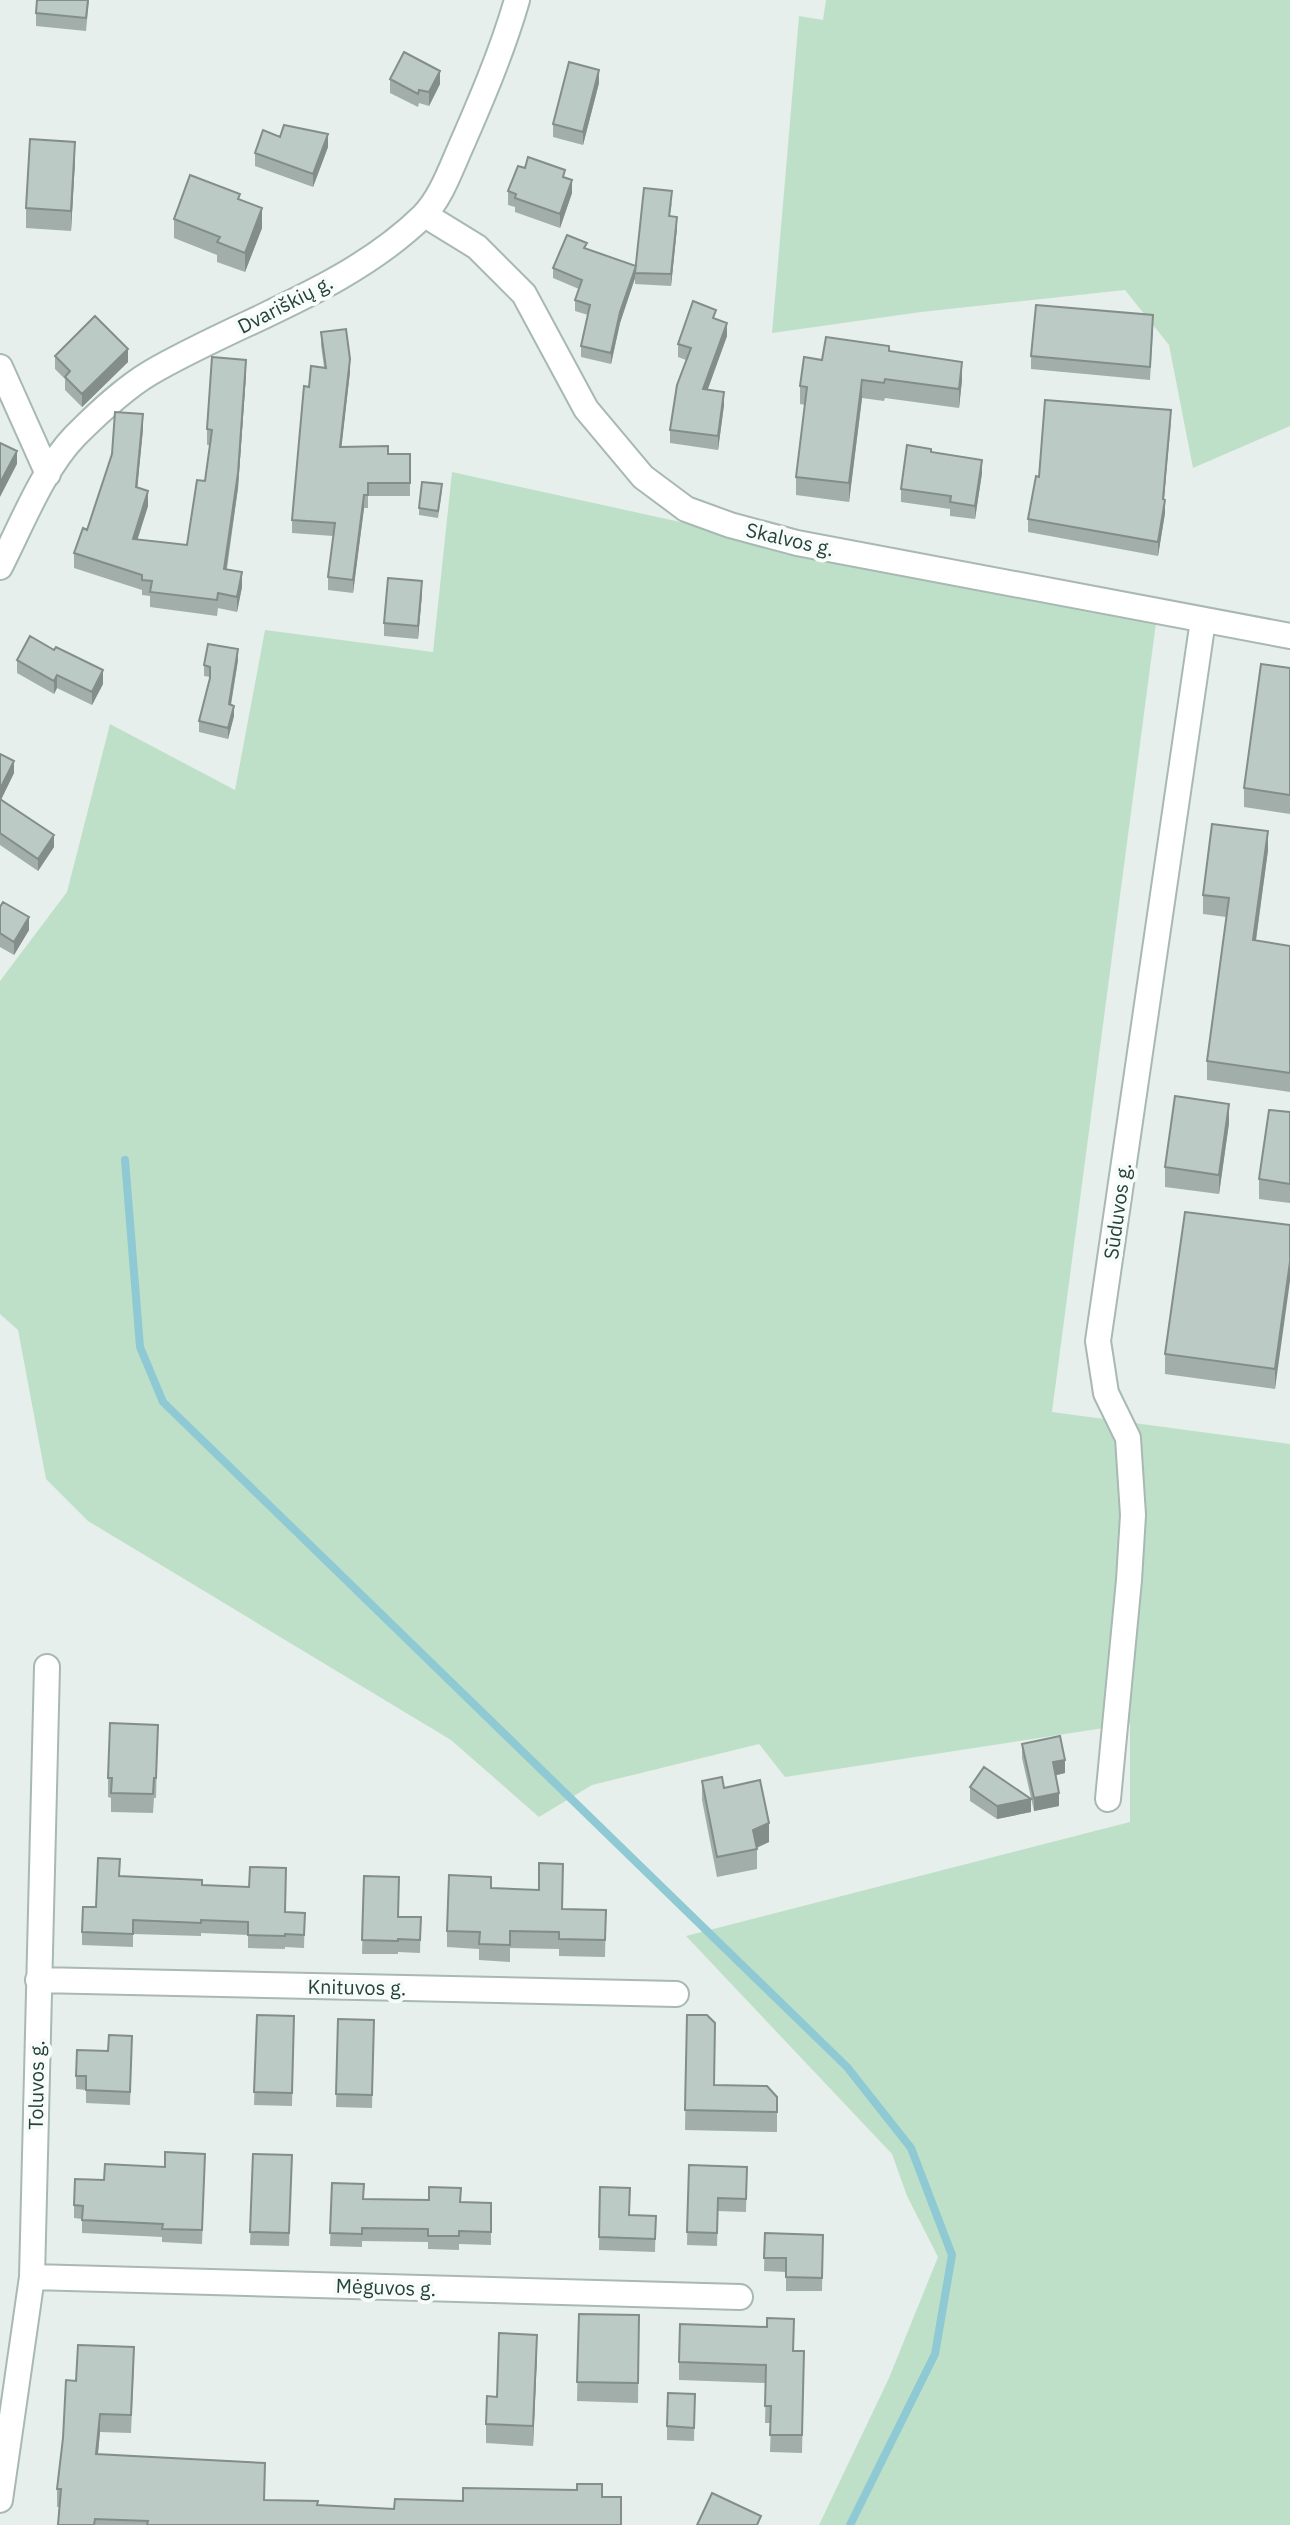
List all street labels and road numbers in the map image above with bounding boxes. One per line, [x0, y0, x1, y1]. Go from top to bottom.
street label: Dvariškių g. [233, 268, 337, 340]
street label: Skalvos g. [743, 516, 837, 562]
street label: Sūduvos g. [1097, 1161, 1137, 1261]
street label: Knituvos g. [307, 1973, 407, 2001]
street label: Toluvos g. [22, 2040, 50, 2130]
street label: Mėguvos g. [335, 2272, 437, 2302]

